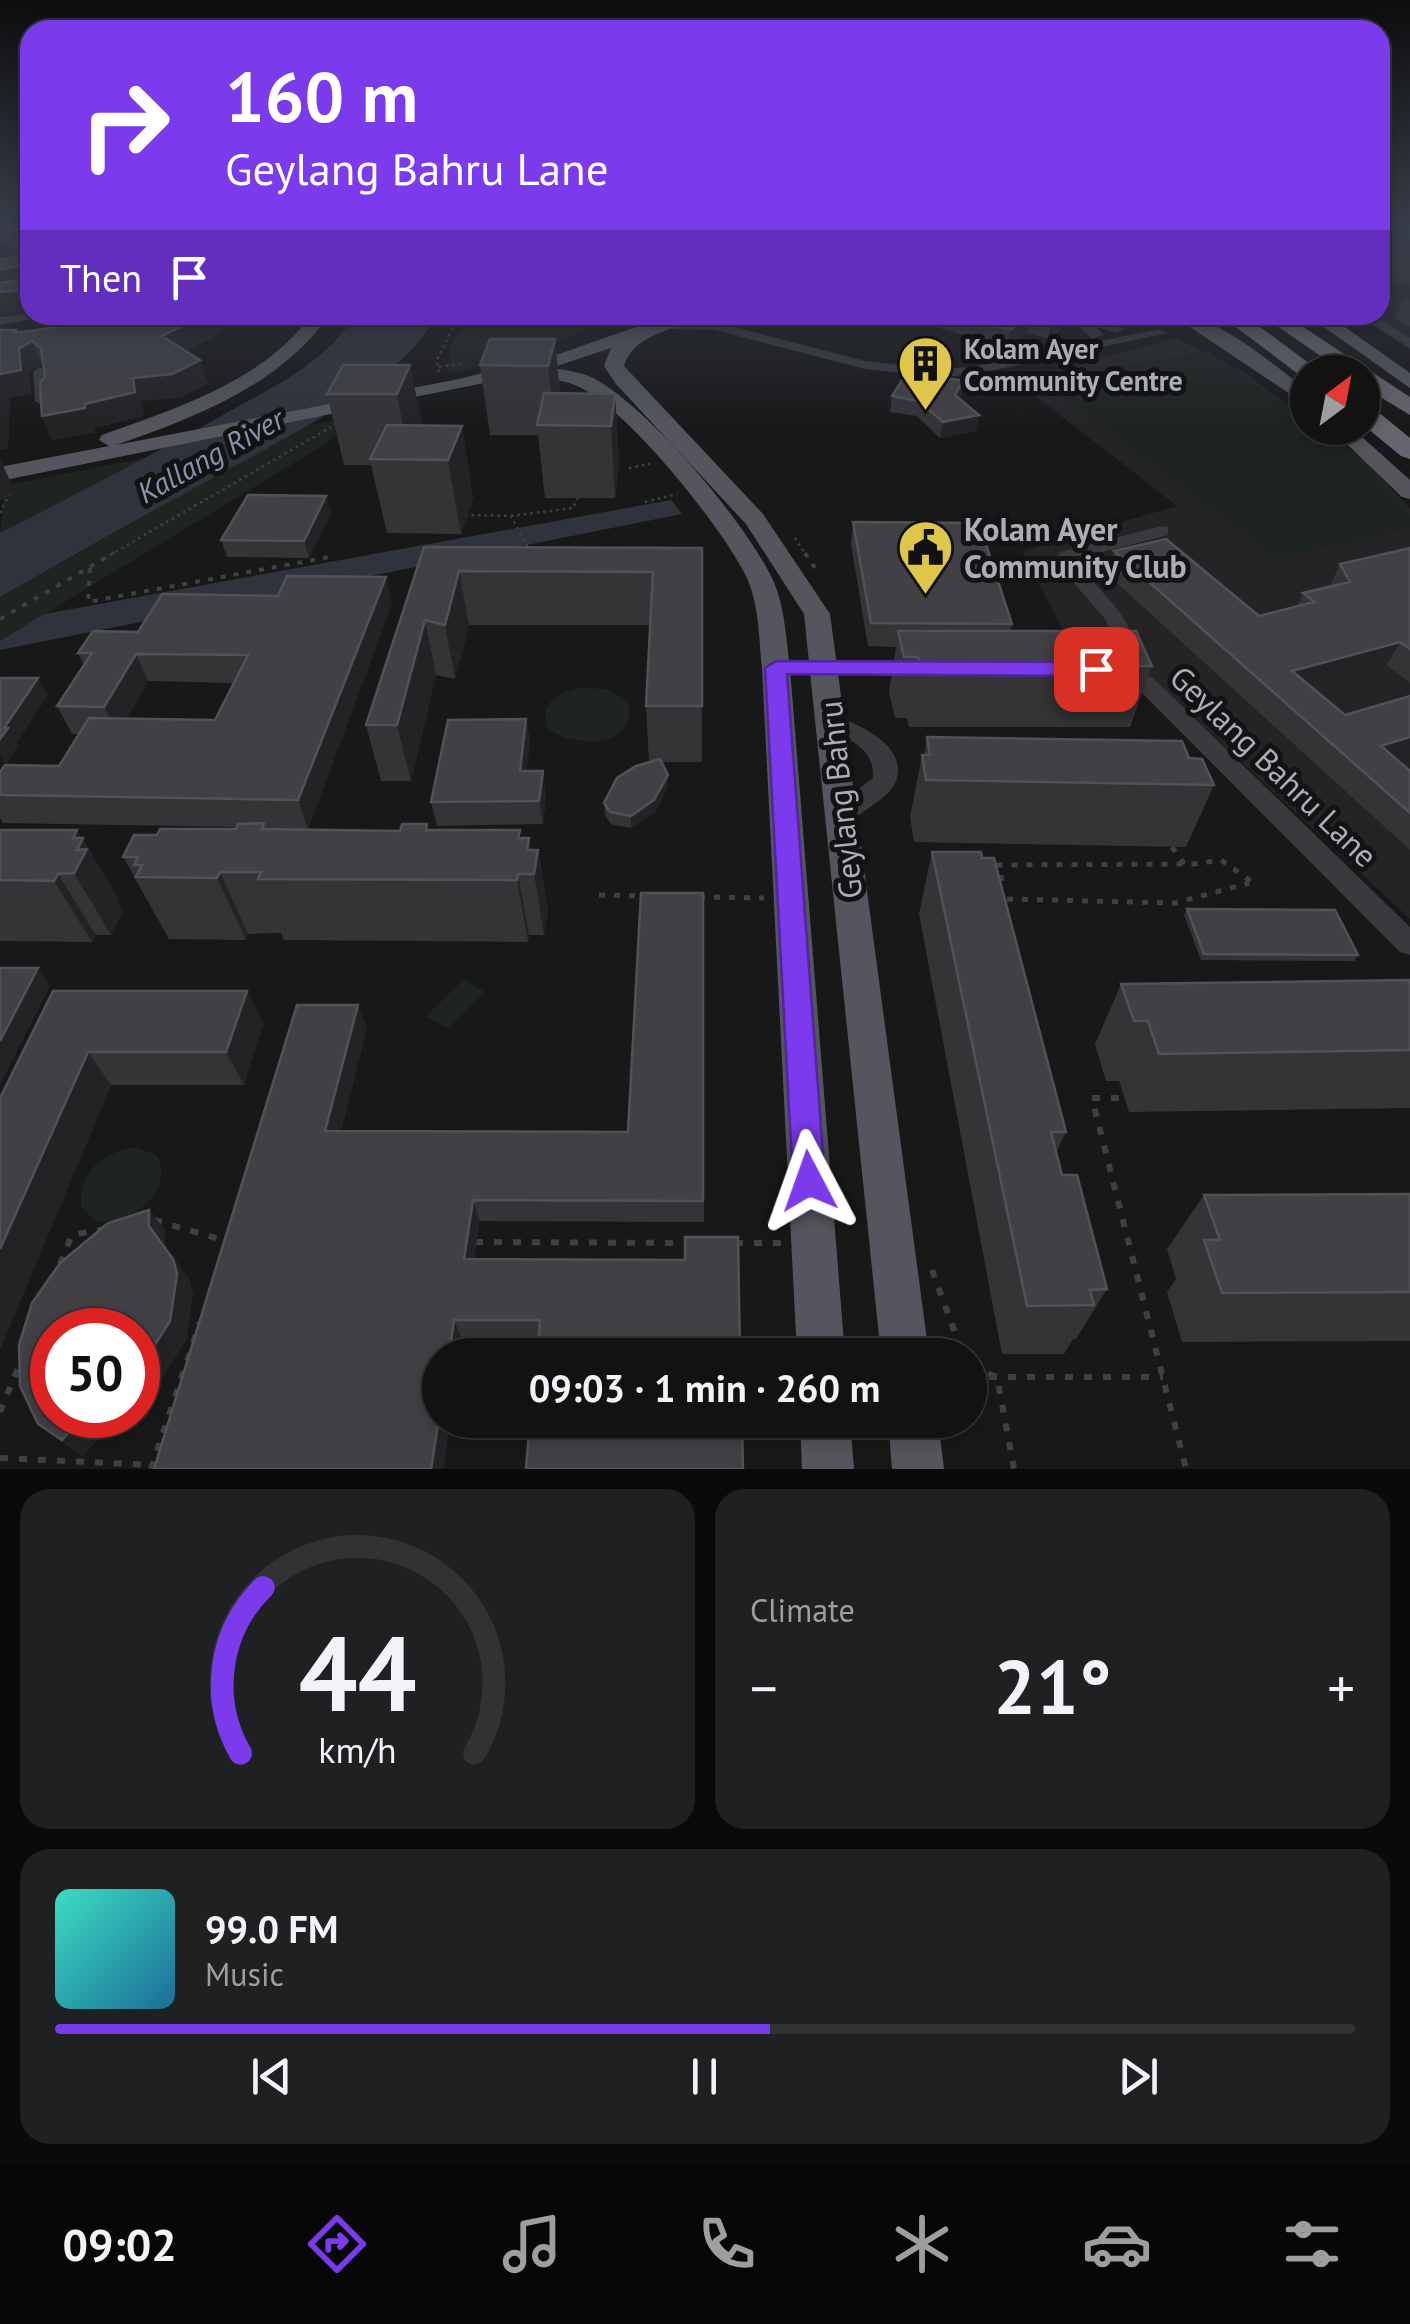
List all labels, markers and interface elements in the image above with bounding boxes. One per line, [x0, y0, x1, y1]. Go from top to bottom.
text: 160 m [225, 51, 418, 141]
icon: right [60, 60, 190, 190]
text: Geylang Bahru Lane [225, 139, 609, 197]
icon: arrive [162, 250, 217, 305]
text: Then [60, 253, 142, 302]
place label: Kolam Ayer Community Centre [964, 330, 1183, 399]
building icon: Kolam Ayer Community Centre [895, 334, 955, 413]
north arrow [1290, 355, 1380, 445]
map controls [1290, 355, 1380, 445]
water label: Kallang River [130, 398, 292, 511]
place label: Kolam Ayer Community Club [964, 508, 1187, 587]
public building icon: Kolam Ayer Community Club [895, 517, 955, 596]
pin [1054, 627, 1139, 712]
icon: arrive [1069, 642, 1124, 697]
street label: Geylang Bahru Lane [1161, 656, 1387, 876]
street label: Geylang Bahru [809, 699, 871, 901]
position arrow [757, 1129, 861, 1233]
speed limit sign: 50 [30, 1308, 160, 1438]
text: 09:03 · 1 min · 260 m [529, 1363, 880, 1412]
text: Climate [750, 1589, 855, 1631]
text: 44 [299, 1605, 416, 1740]
text: 21° [994, 1638, 1111, 1735]
text: − [750, 1652, 778, 1723]
text: + [1327, 1652, 1355, 1723]
text: km/h [318, 1727, 397, 1773]
text: 99.0 FM [205, 1904, 338, 1953]
text: Music [205, 1953, 284, 1995]
icon: previous [244, 2049, 299, 2104]
icon: pause [677, 2049, 732, 2104]
icon: next [1111, 2049, 1166, 2104]
icon: directions [302, 2209, 372, 2279]
icon: music [497, 2209, 567, 2279]
icon: phone [692, 2209, 762, 2279]
icon: climate [887, 2209, 957, 2279]
icon: car [1082, 2209, 1152, 2279]
icon: filters [1277, 2209, 1347, 2279]
text: 09:02 [63, 2215, 177, 2273]

